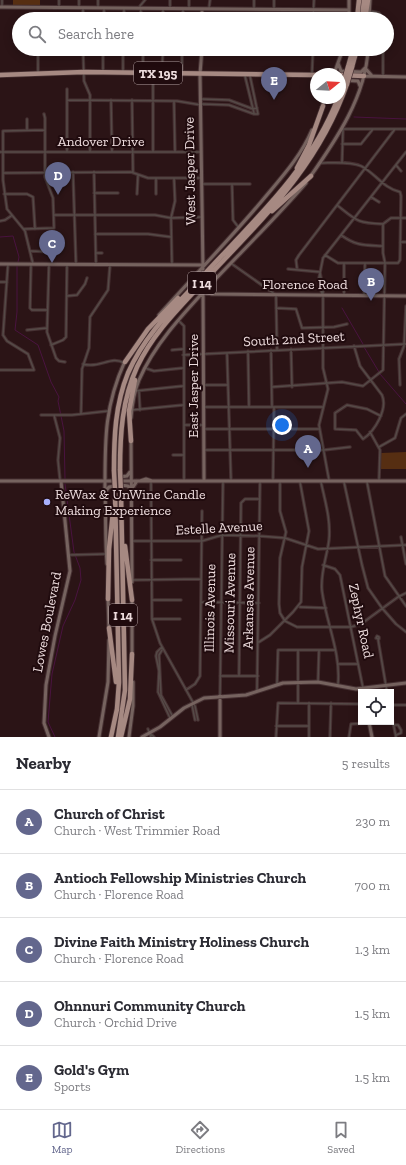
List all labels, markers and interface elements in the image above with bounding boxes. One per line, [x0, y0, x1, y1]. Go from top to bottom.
search box [12, 12, 394, 56]
icon: search [26, 23, 48, 45]
text: Search here [58, 25, 134, 43]
road number: TX 195 [134, 62, 182, 84]
pin: E [261, 67, 287, 100]
north arrow [310, 68, 346, 104]
street label: West Jasper Drive [181, 116, 199, 225]
street label: Andover Drive [58, 133, 145, 150]
pin: D [45, 162, 71, 195]
pin: C [39, 230, 65, 263]
pin: B [358, 268, 384, 301]
road number: I 14 [188, 272, 216, 294]
street label: Florence Road [262, 276, 348, 293]
street label: South 2nd Street [243, 328, 346, 350]
street label: East Jasper Drive [185, 333, 202, 438]
your location [272, 415, 292, 435]
pin: A [295, 435, 321, 468]
place label: ReWax & UnWine Candle Making Experience [55, 486, 206, 519]
marker: ReWax & UnWine Candle Making Experience [42, 497, 52, 507]
street label: Estelle Avenue [175, 517, 263, 539]
street label: Arkansas Avenue [240, 546, 258, 650]
street label: Missouri Avenue [221, 552, 239, 653]
street label: Illinois Avenue [201, 563, 219, 652]
street label: Lowes Boulevard [29, 570, 65, 674]
street label: Zephyr Road [345, 582, 377, 660]
road number: I 14 [109, 604, 137, 626]
map controls [358, 689, 394, 725]
button: locate [358, 689, 394, 725]
text: Nearby [16, 753, 71, 773]
text: 5 results [342, 756, 390, 771]
text: Church of Christ [54, 805, 165, 823]
text: A [25, 814, 33, 829]
text: 230 m [355, 814, 390, 829]
text: Church · West Trimmier Road [54, 823, 220, 838]
text: Antioch Fellowship Ministries Church [54, 869, 306, 887]
text: B [25, 878, 33, 893]
text: 700 m [355, 878, 390, 893]
text: Church · Florence Road [54, 887, 184, 902]
text: Divine Faith Ministry Holiness Church [54, 933, 309, 951]
text: C [25, 942, 33, 957]
text: 1.3 km [355, 942, 390, 957]
text: Church · Florence Road [54, 951, 184, 966]
text: Ohnnuri Community Church [54, 997, 245, 1015]
text: D [24, 1006, 34, 1021]
text: 1.5 km [355, 1006, 390, 1021]
text: Church · Orchid Drive [54, 1015, 177, 1030]
text: Gold's Gym [54, 1061, 129, 1079]
text: E [25, 1070, 33, 1085]
text: 1.5 km [355, 1070, 390, 1085]
text: Sports [54, 1079, 91, 1094]
tab: Map [51, 1119, 73, 1156]
tab: Directions [175, 1119, 225, 1156]
tab: Saved [327, 1119, 355, 1156]

